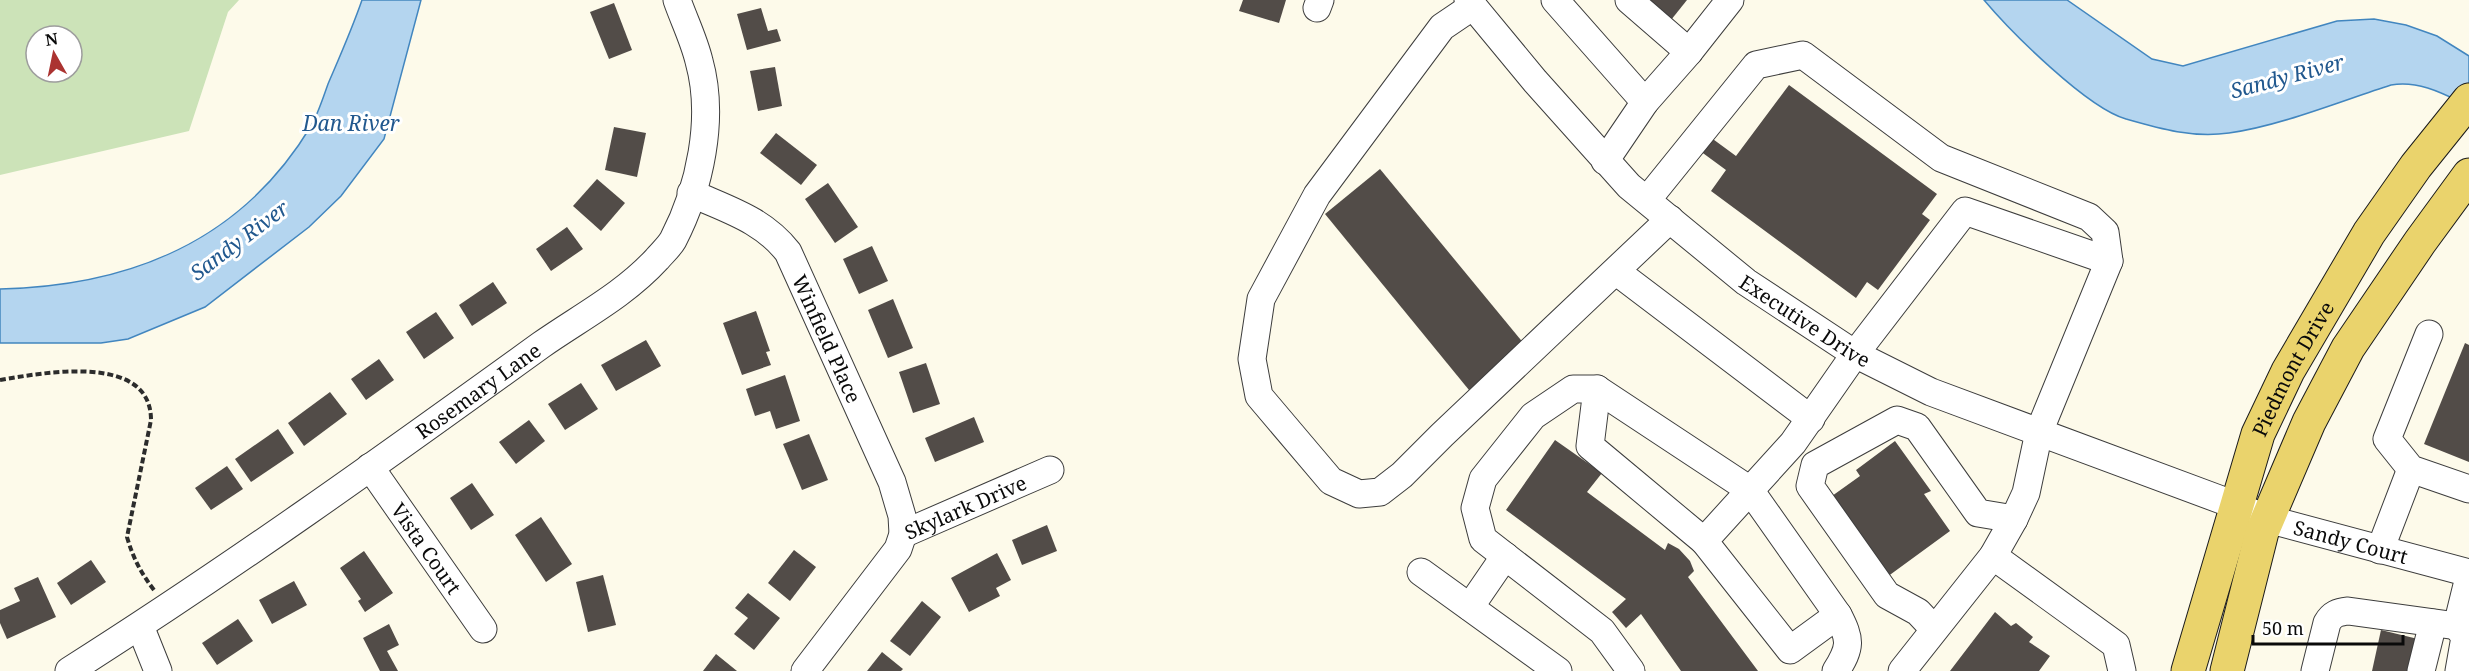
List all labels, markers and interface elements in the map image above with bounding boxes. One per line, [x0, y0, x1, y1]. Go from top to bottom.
north arrow [24, 24, 84, 84]
text: N [44, 27, 60, 51]
water label: Sandy River [2227, 47, 2347, 105]
water label: Dan River [301, 109, 400, 137]
water label: Sandy River [184, 194, 294, 286]
street label: Executive Drive [1735, 268, 1875, 373]
street label: Winfield Place [786, 270, 868, 407]
street label: Piedmont Drive [2245, 296, 2340, 441]
street label: Rosemary Lane [410, 336, 546, 445]
street label: Skylark Drive [900, 468, 1031, 545]
street label: Vista Court [385, 497, 468, 599]
street label: Sandy Court [2291, 513, 2411, 570]
scale bar [2253, 608, 2403, 646]
text: 50 m [2262, 616, 2304, 640]

